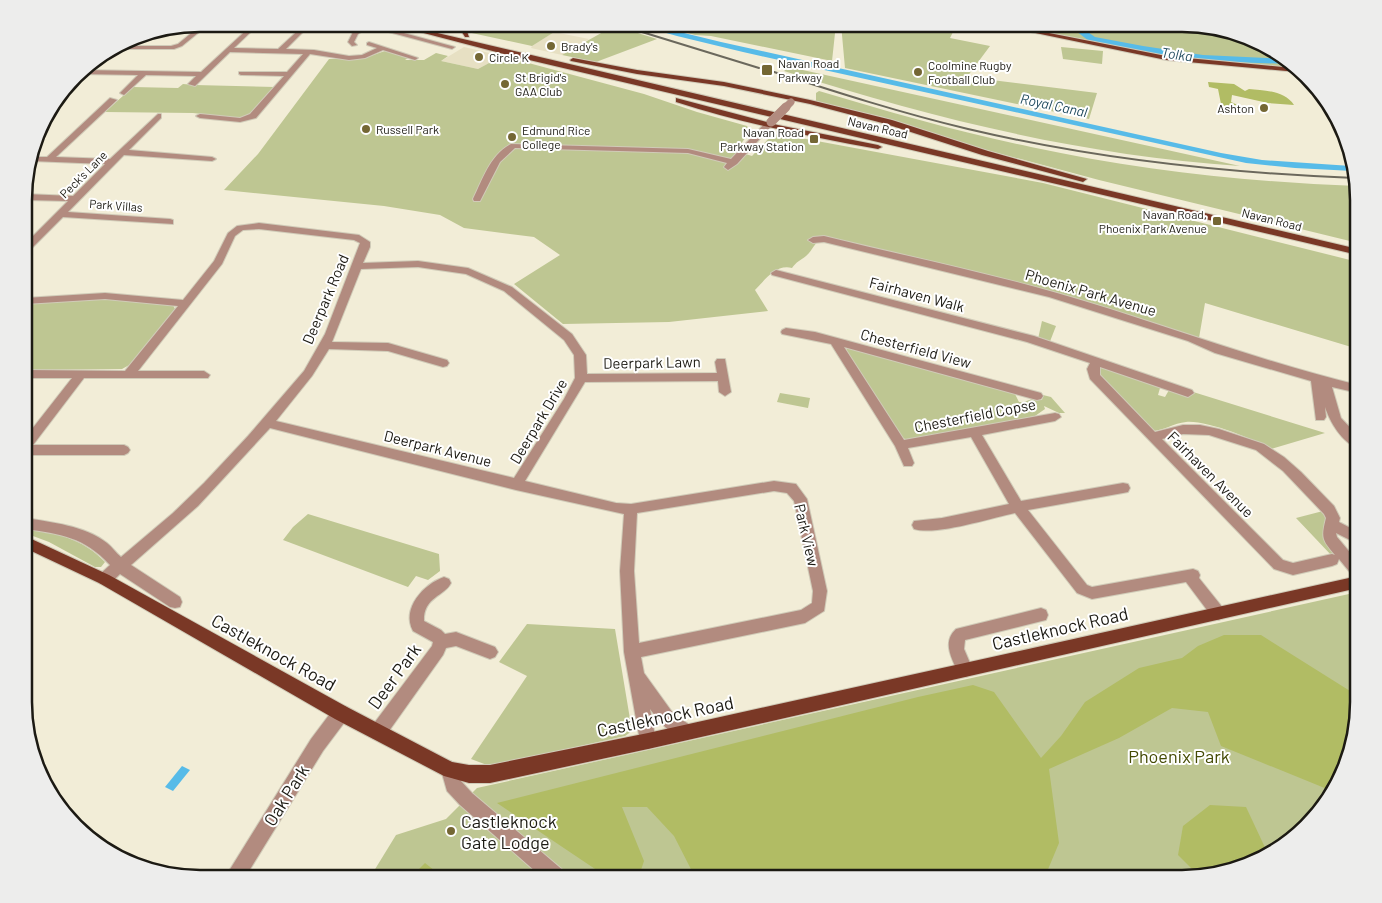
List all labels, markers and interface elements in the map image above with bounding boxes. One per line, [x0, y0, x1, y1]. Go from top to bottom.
place label: Brady's [561, 39, 598, 53]
marker: Brady's [545, 40, 557, 52]
water label: Tolka [1160, 43, 1194, 65]
place label: Circle K [489, 50, 529, 64]
marker: Circle K [473, 51, 485, 63]
place label: Navan Road Parkway [778, 56, 839, 84]
place label: Coolmine Rugby Football Club [928, 58, 1012, 86]
marker: Navan Road Parkway [760, 63, 774, 77]
marker: Coolmine Rugby Football Club [912, 66, 924, 78]
place label: St Brigid's GAA Club [515, 70, 567, 98]
marker: St Brigid's GAA Club [499, 78, 511, 90]
water label: Royal Canal [1019, 90, 1089, 120]
place label: Ashton [1217, 101, 1254, 115]
marker: Ashton [1258, 102, 1270, 114]
street label: Navan Road [847, 113, 909, 141]
place label: Russell Park [376, 122, 439, 136]
marker: Russell Park [360, 123, 372, 135]
place label: Edmund Rice College [522, 123, 591, 151]
place label: Navan Road Parkway Station [720, 125, 804, 153]
marker: Edmund Rice College [506, 131, 518, 143]
marker: Navan Road Parkway Station [808, 133, 820, 145]
street label: Peck's Lane [57, 148, 109, 200]
street label: Park Villas [89, 196, 143, 214]
street label: Navan Road [1241, 205, 1303, 233]
place label: Navan Road, Phoenix Park Avenue [1099, 207, 1207, 235]
marker: Navan Road, Phoenix Park Avenue [1211, 215, 1223, 227]
street label: Deerpark Road [298, 251, 352, 347]
street label: Phoenix Park Avenue [1024, 265, 1158, 319]
street label: Fairhaven Walk [867, 273, 967, 315]
street label: Chesterfield View [859, 325, 974, 371]
street label: Deerpark Lawn [603, 352, 701, 372]
street label: Deerpark Drive [506, 375, 570, 467]
street label: Chesterfield Copse [913, 394, 1037, 436]
street label: Deerpark Avenue [382, 426, 494, 470]
street label: Fairhaven Avenue [1164, 427, 1258, 521]
street label: Park View [791, 502, 823, 568]
street label: Castleknock Road [990, 602, 1130, 654]
street label: Castleknock Road [208, 609, 340, 695]
street label: Deer Park [363, 639, 425, 713]
street label: Castleknock Road [595, 691, 735, 741]
park label: Phoenix Park [1128, 745, 1230, 767]
street label: Oak Park [259, 760, 313, 830]
place label: Castleknock Gate Lodge [461, 810, 557, 853]
marker: Castleknock Gate Lodge [445, 825, 457, 837]

